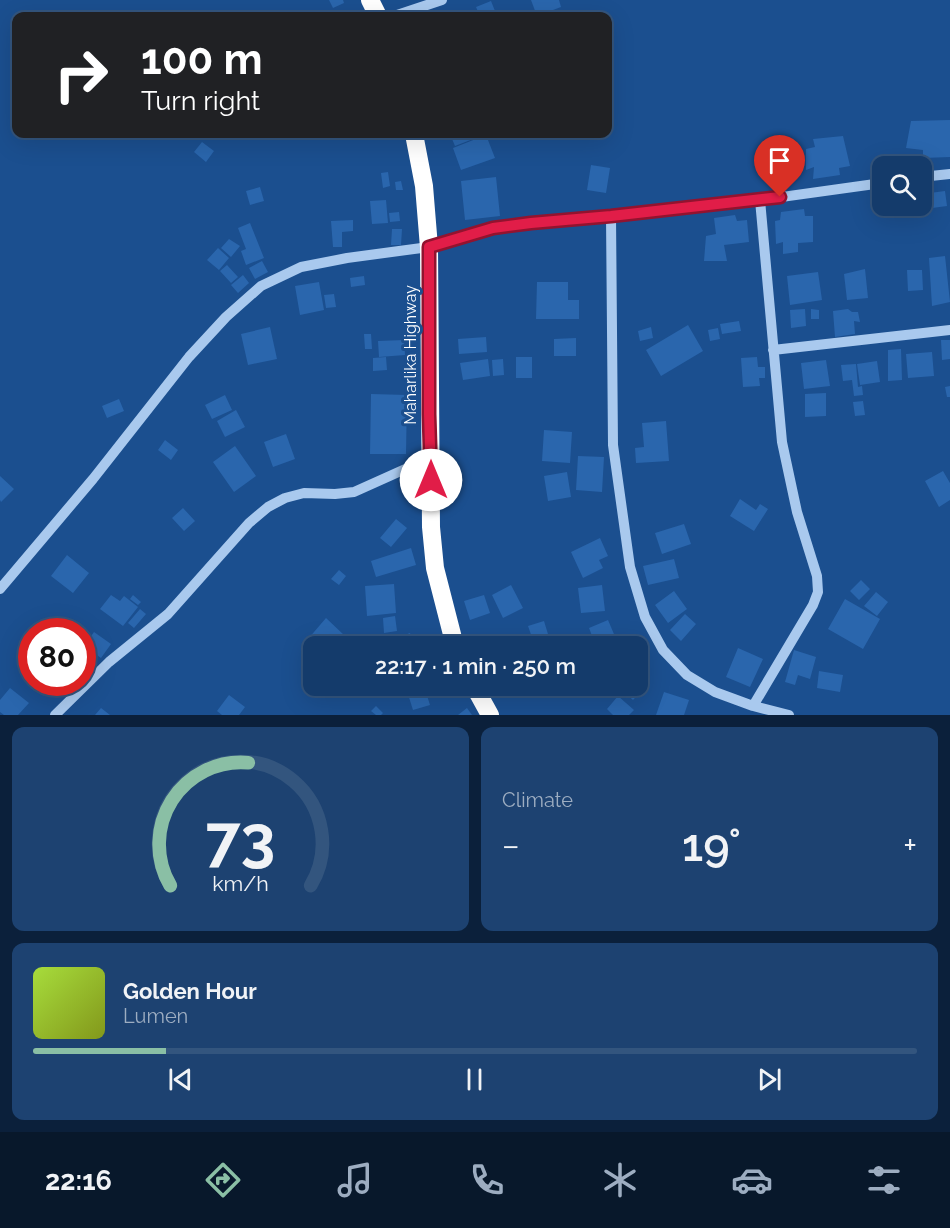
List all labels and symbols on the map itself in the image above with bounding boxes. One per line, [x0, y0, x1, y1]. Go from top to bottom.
pin [754, 135, 805, 197]
street label: Maharlika Highway [401, 285, 420, 425]
position arrow [399, 448, 463, 512]
speed limit sign: 80 [18, 618, 96, 696]

